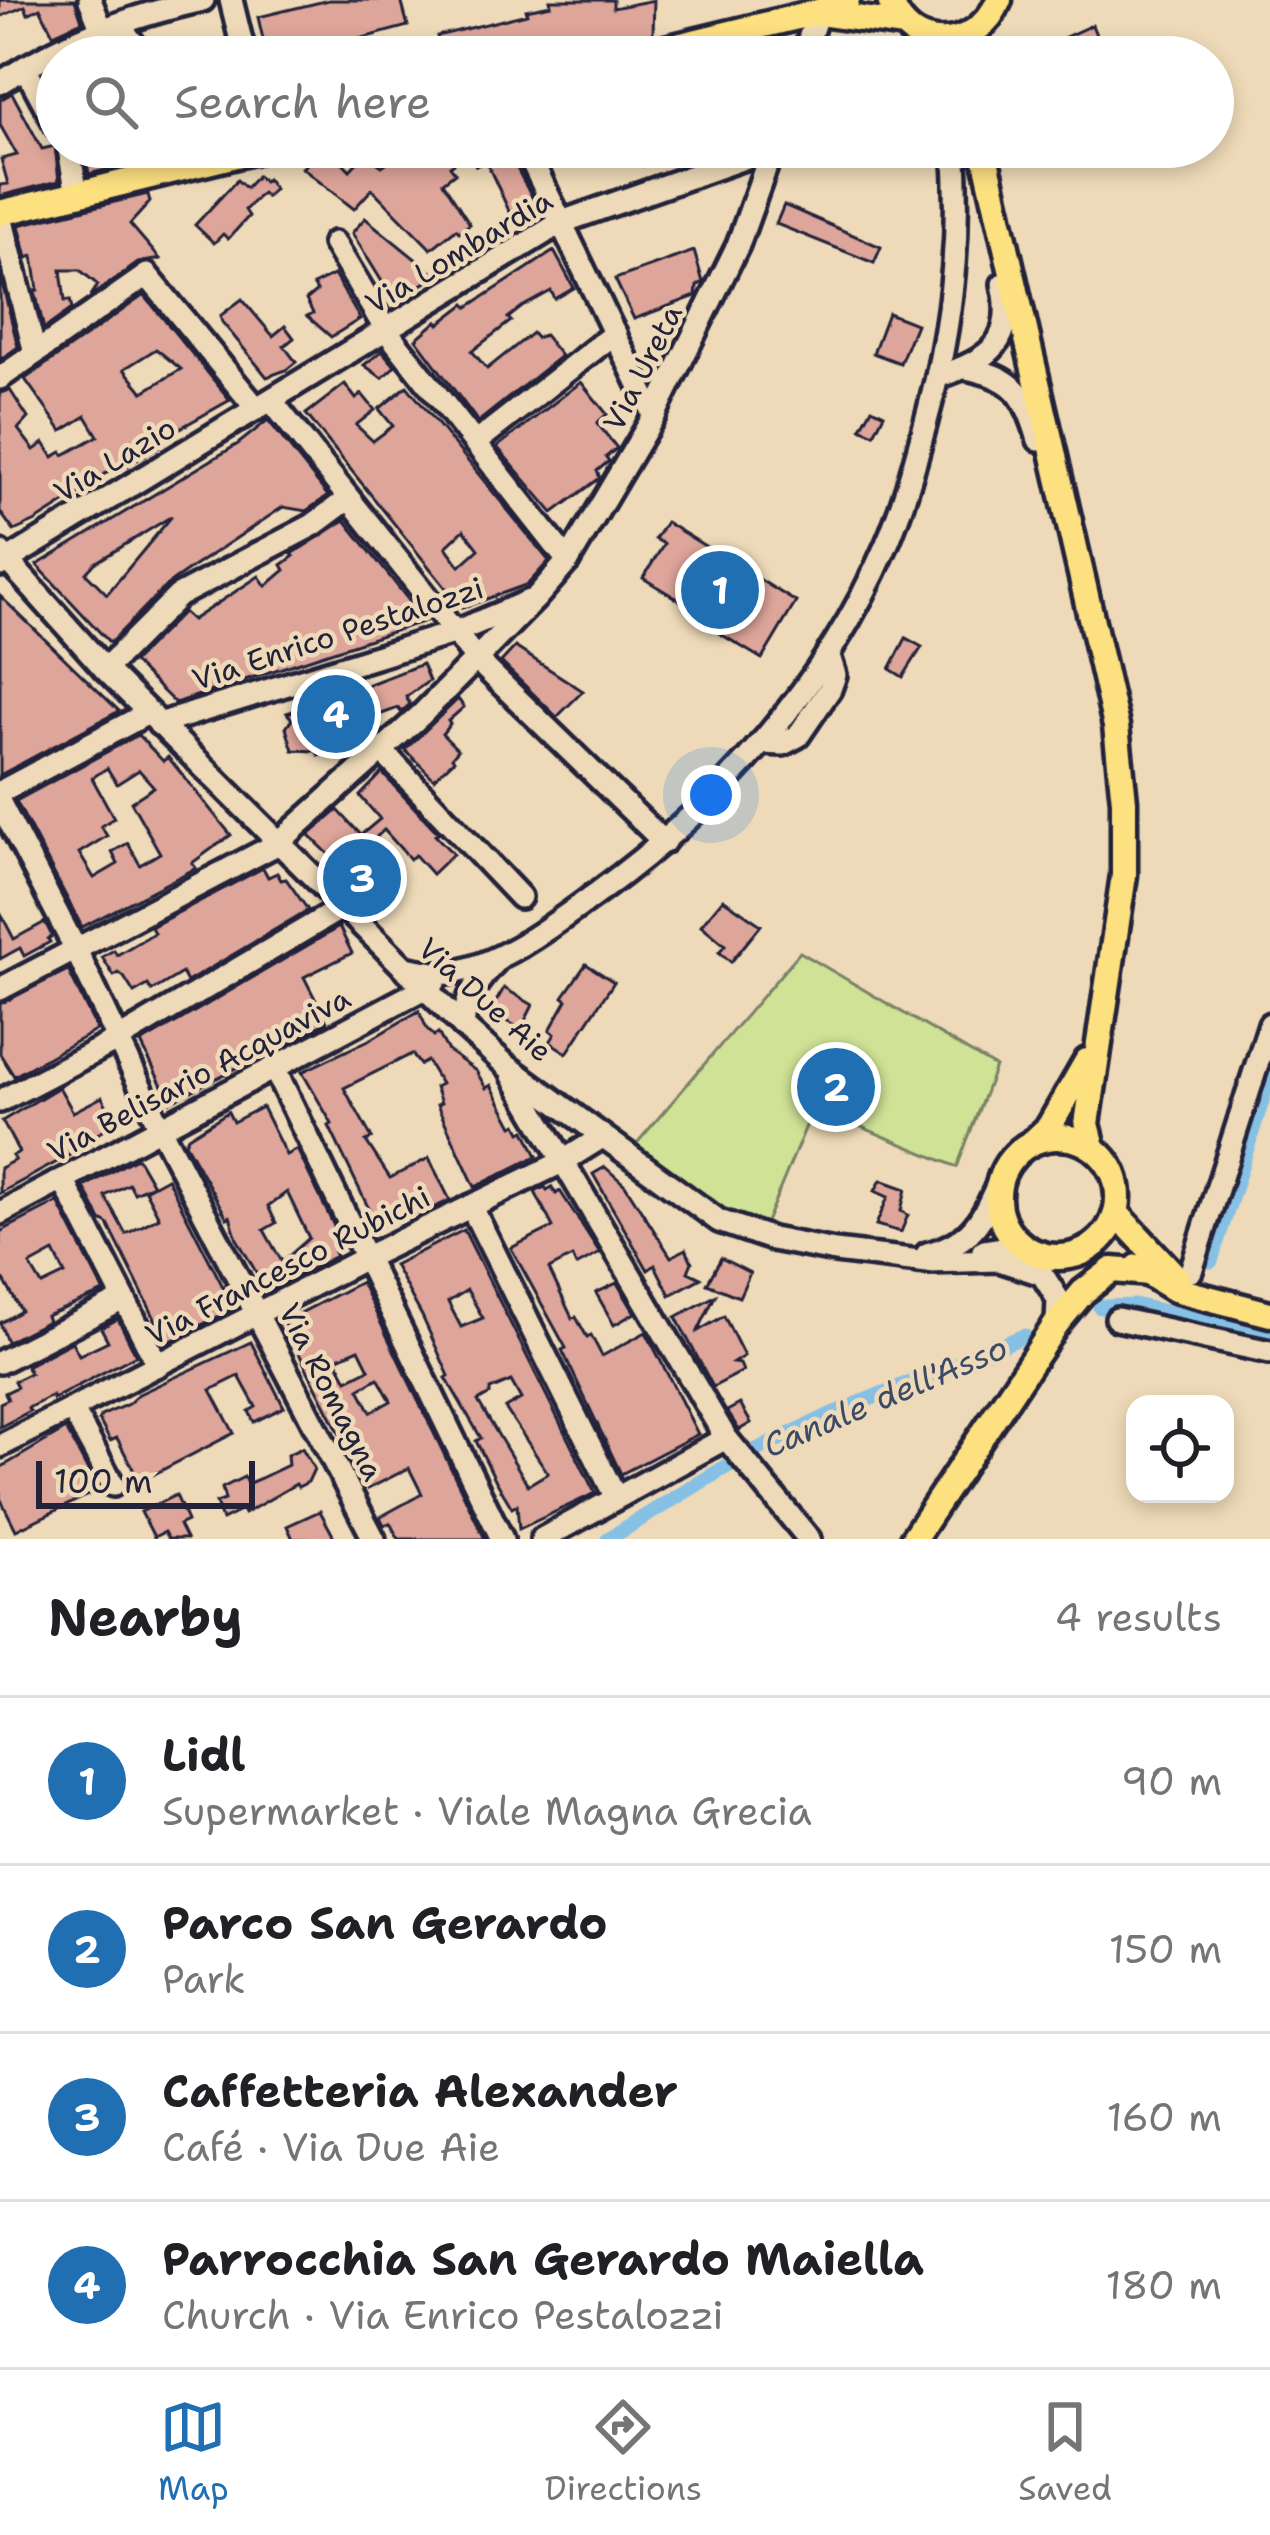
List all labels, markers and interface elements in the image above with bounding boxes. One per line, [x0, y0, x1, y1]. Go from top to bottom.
search box [36, 36, 1234, 168]
icon: search [78, 69, 144, 135]
text: Search here [174, 72, 431, 132]
street label: Via Lombardia [358, 179, 560, 324]
street label: Via Ureta [593, 297, 692, 438]
street label: Via Lazio [46, 407, 183, 512]
pin: 1 [681, 545, 759, 635]
street label: Via Enrico Pestalozzi [187, 567, 489, 700]
pin: 4 [297, 669, 375, 759]
your location [681, 765, 741, 825]
pin: 3 [323, 833, 401, 923]
street label: Via Due Aie [409, 928, 561, 1071]
street label: Via Belisario Acquaviva [40, 977, 358, 1172]
pin: 2 [797, 1042, 875, 1132]
street label: Via Francesco Rubichi [139, 1176, 437, 1355]
street label: Via Romagna [269, 1296, 394, 1488]
water label: Canale dell'Asso [756, 1325, 1014, 1468]
map controls [1126, 1395, 1234, 1503]
button: locate [1126, 1395, 1234, 1503]
scale bar [36, 1455, 255, 1508]
text: 100 m [54, 1459, 153, 1504]
text: Nearby [48, 1583, 243, 1651]
text: 4 results [1055, 1591, 1222, 1643]
text: Lidl [162, 1725, 246, 1785]
text: 1 [78, 1755, 96, 1807]
text: 90 m [1121, 1755, 1222, 1807]
text: Supermarket · Viale Magna Grecia [162, 1785, 812, 1837]
text: Parco San Gerardo [162, 1893, 608, 1953]
text: 2 [73, 1923, 101, 1975]
text: 150 m [1109, 1923, 1222, 1975]
text: Park [162, 1953, 246, 2005]
text: Caffetteria Alexander [162, 2061, 678, 2121]
text: 3 [73, 2091, 101, 2143]
text: 160 m [1107, 2091, 1222, 2143]
text: Café · Via Due Aie [162, 2121, 500, 2173]
text: Parrocchia San Gerardo Maiella [162, 2229, 924, 2289]
text: 4 [73, 2259, 101, 2311]
text: 180 m [1106, 2259, 1222, 2311]
text: Church · Via Enrico Pestalozzi [162, 2289, 724, 2341]
tab: Map [158, 2394, 229, 2511]
tab: Directions [545, 2394, 702, 2511]
tab: Saved [1018, 2394, 1112, 2511]

